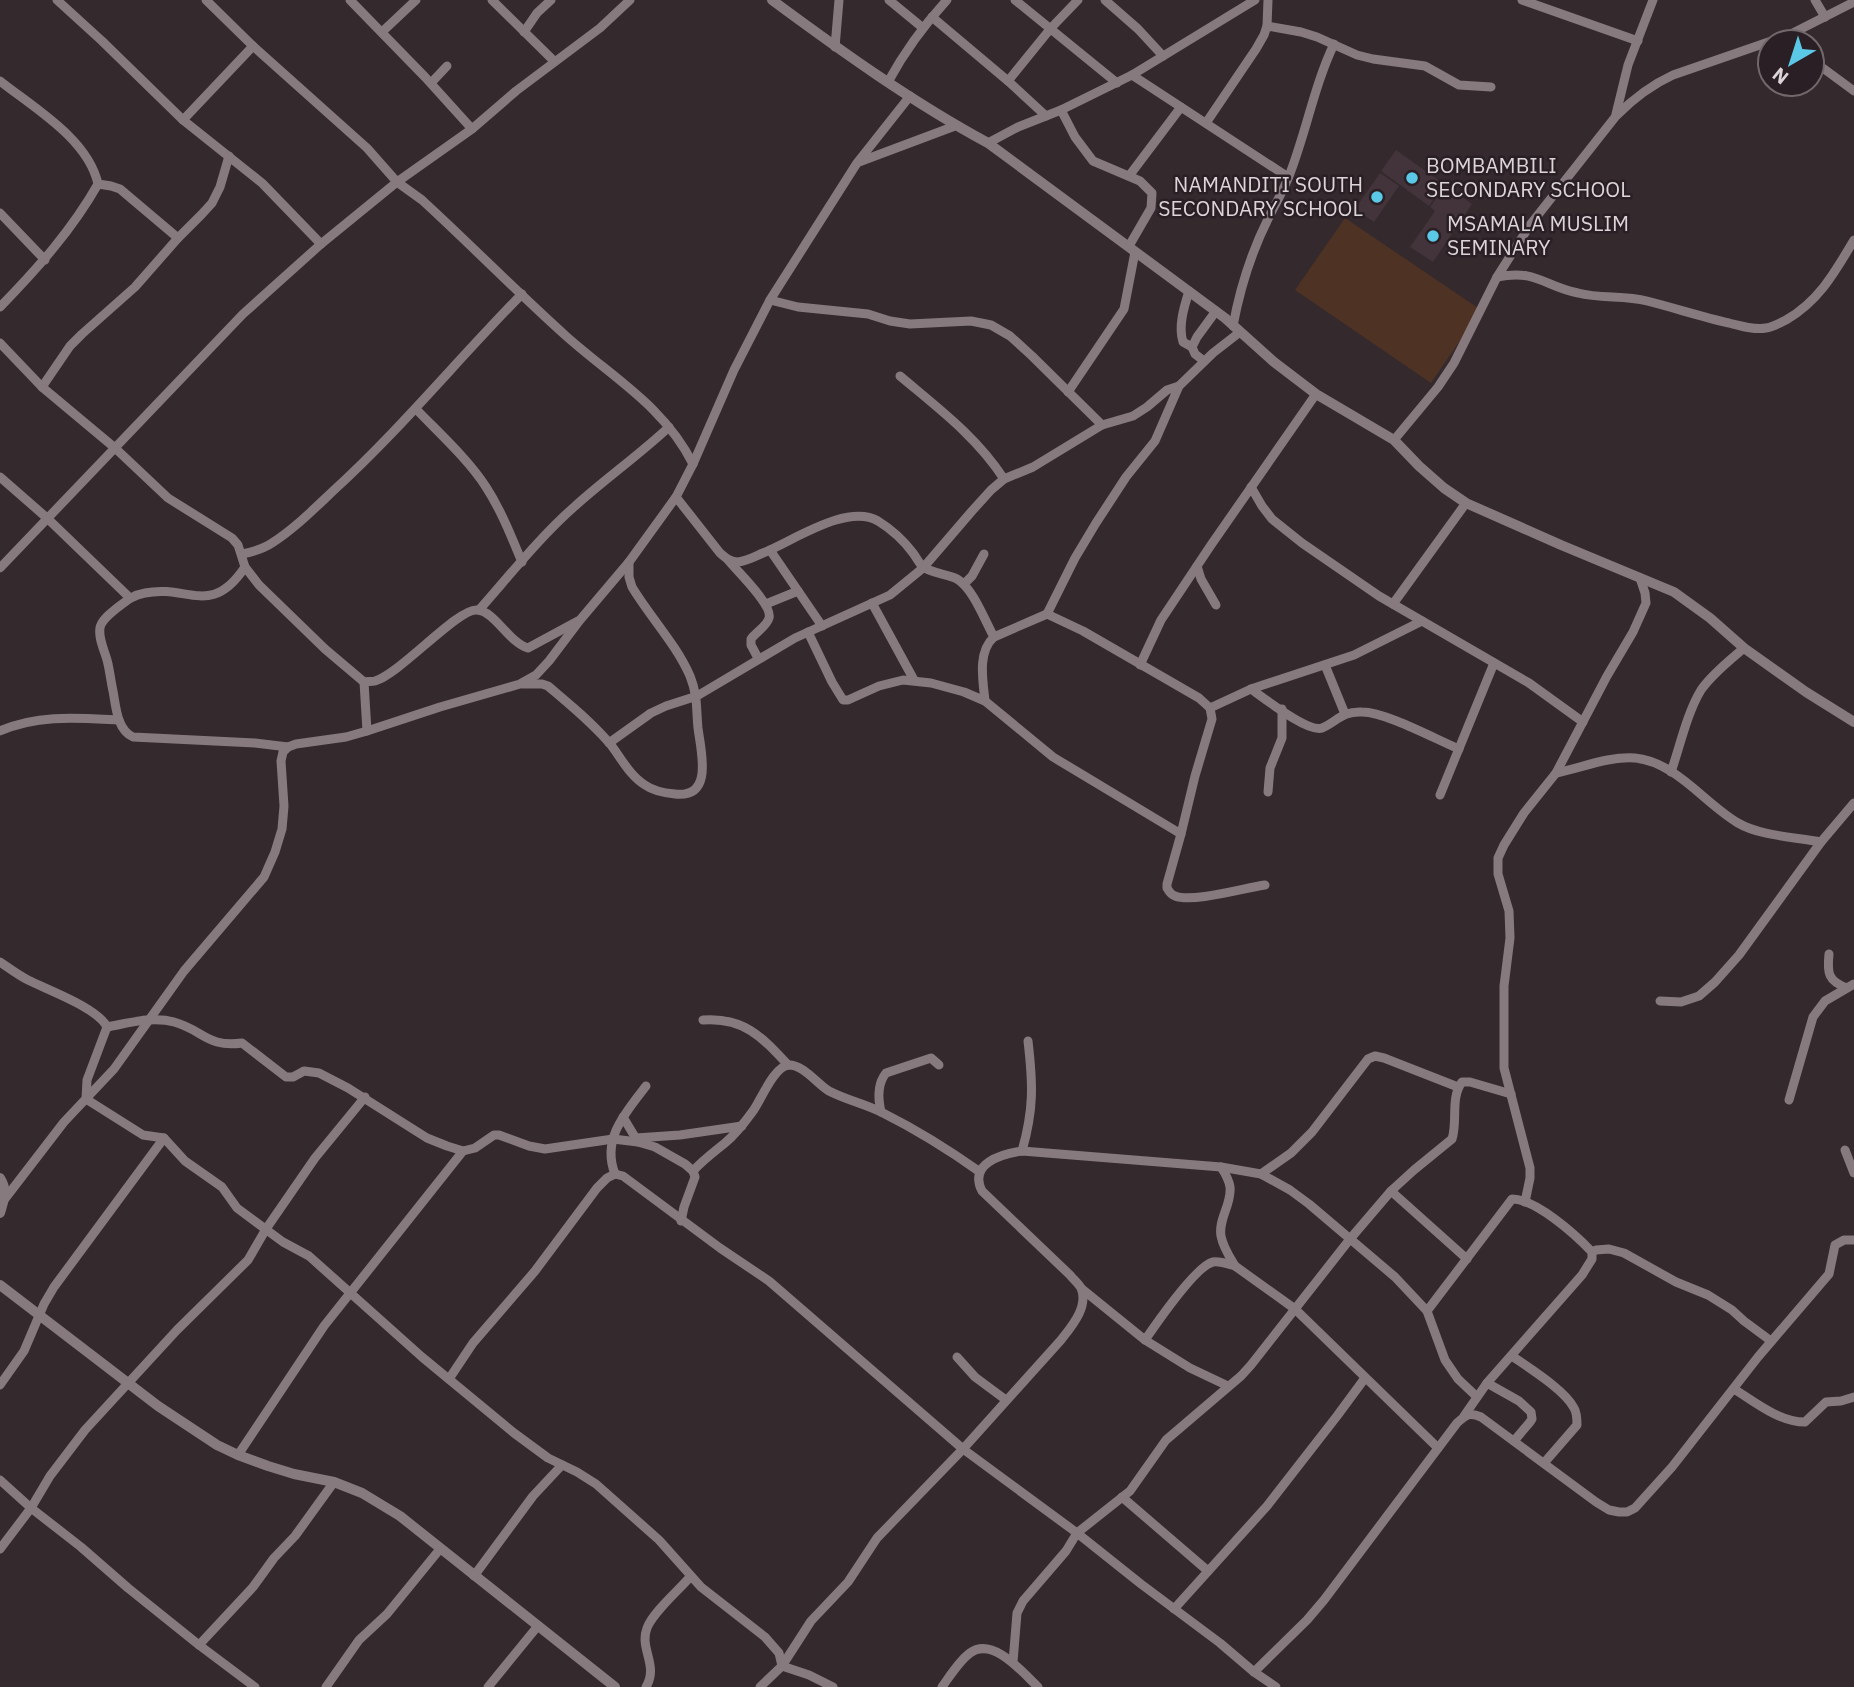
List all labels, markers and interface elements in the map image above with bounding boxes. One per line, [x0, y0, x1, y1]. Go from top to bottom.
north arrow [1756, 28, 1826, 98]
text: N [1767, 63, 1793, 90]
place label: BOMBAMBILI SECONDARY SCHOOL [1426, 151, 1631, 203]
place label: NAMANDITI SOUTH SECONDARY SCHOOL [1158, 170, 1363, 222]
marker: BOMBAMBILI SECONDARY SCHOOL [1404, 170, 1420, 186]
marker: NAMANDITI SOUTH SECONDARY SCHOOL [1369, 189, 1385, 205]
place label: MSAMALA MUSLIM SEMINARY [1447, 209, 1629, 261]
marker: MSAMALA MUSLIM SEMINARY [1425, 228, 1441, 244]

